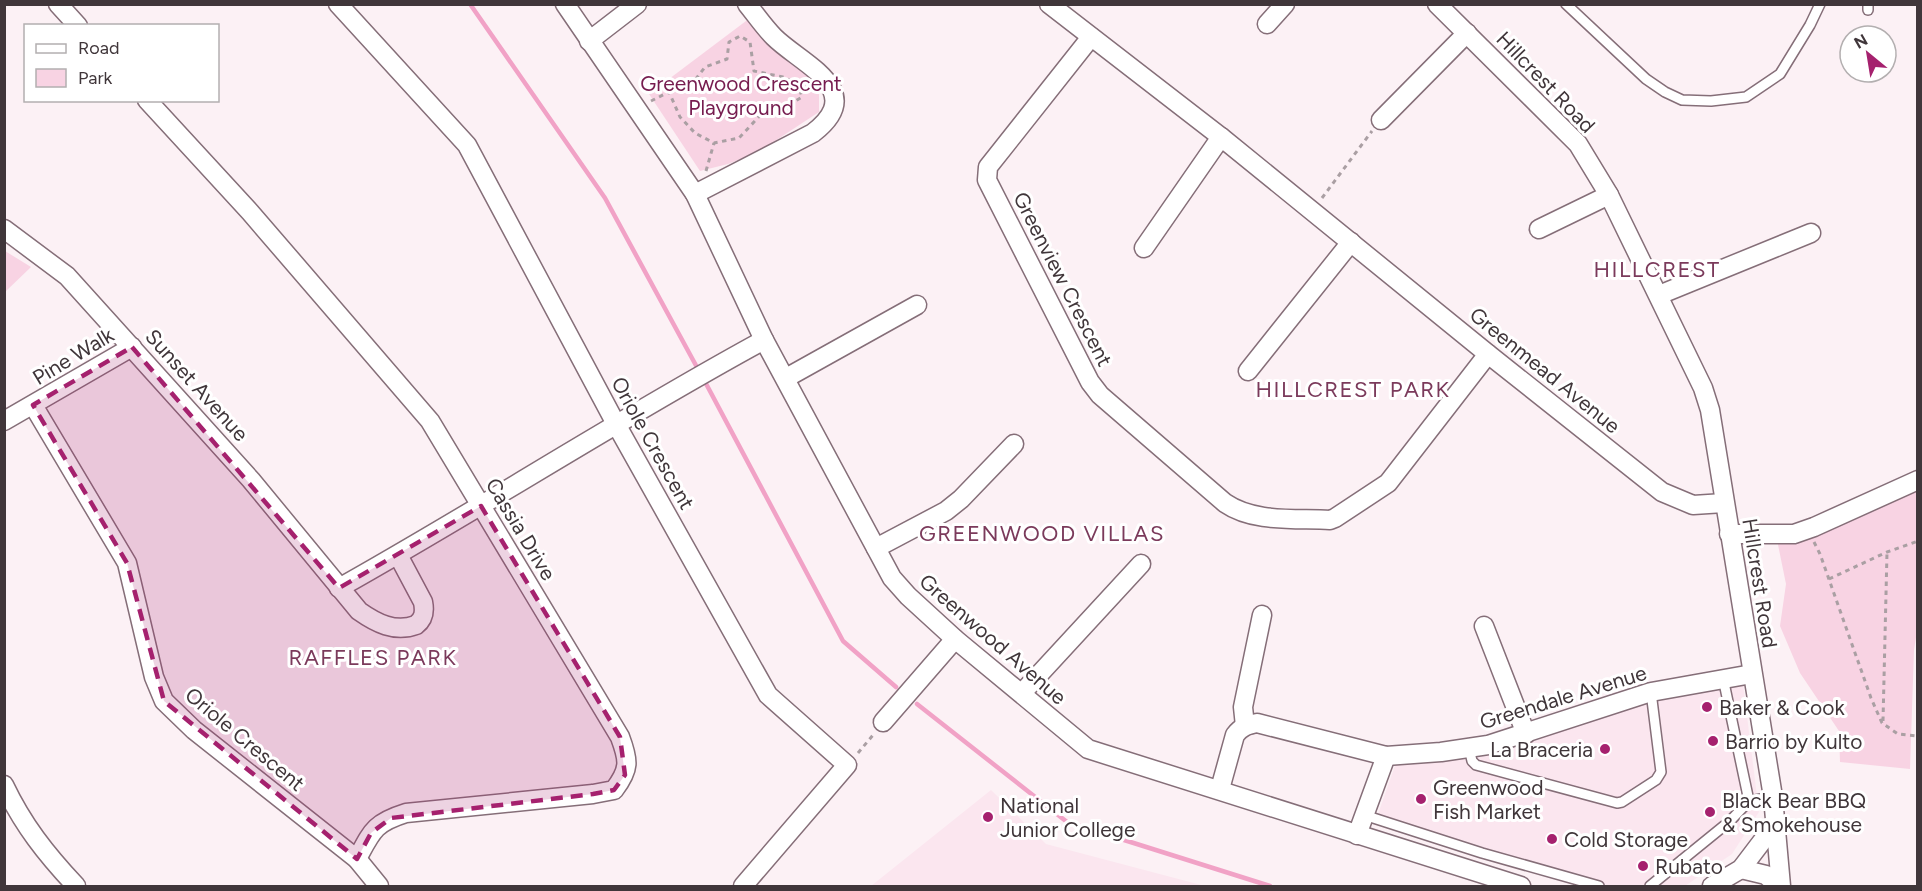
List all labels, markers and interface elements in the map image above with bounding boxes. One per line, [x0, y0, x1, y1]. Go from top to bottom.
legend [24, 24, 219, 102]
north arrow [1838, 24, 1898, 84]
street label: Hillcrest Road [1491, 26, 1601, 138]
text: N [1851, 30, 1871, 53]
text: Road [78, 37, 119, 59]
text: Park [78, 67, 113, 89]
park label: Greenwood Crescent Playground [640, 71, 842, 120]
street label: Greenview Crescent [1008, 188, 1118, 370]
district label: HILLCREST [1593, 256, 1721, 283]
street label: Greenmead Avenue [1465, 302, 1625, 438]
street label: Pine Walk [28, 322, 119, 390]
street label: Sunset Avenue [140, 324, 254, 446]
street label: Oriole Crescent [606, 372, 700, 514]
district label: HILLCREST PARK [1256, 376, 1450, 403]
street label: Cassia Drive [481, 473, 561, 585]
street label: Hillcrest Road [1737, 516, 1783, 650]
district label: GREENWOOD VILLAS [919, 520, 1165, 547]
street label: Greenwood Avenue [914, 568, 1072, 710]
district label: RAFFLES PARK [289, 644, 457, 671]
street label: Greendale Avenue [1477, 660, 1649, 734]
street label: Oriole Crescent [180, 682, 310, 796]
place label: Baker & Cook [1719, 695, 1845, 720]
marker: Baker & Cook [1700, 700, 1714, 714]
place label: Barrio by Kulto [1725, 729, 1862, 754]
marker: Barrio by Kulto [1706, 734, 1720, 748]
place label: La Braceria [1490, 737, 1593, 762]
marker: La Braceria [1598, 742, 1612, 756]
place label: Greenwood Fish Market [1433, 775, 1543, 824]
place label: Black Bear BBQ & Smokehouse [1722, 788, 1866, 837]
marker: Greenwood Fish Market [1414, 792, 1428, 806]
place label: National Junior College [1000, 793, 1135, 842]
marker: Black Bear BBQ & Smokehouse [1703, 805, 1717, 819]
marker: National Junior College [981, 810, 995, 824]
place label: Cold Storage [1564, 827, 1688, 852]
marker: Cold Storage [1545, 832, 1559, 846]
place label: Rubato [1655, 854, 1723, 879]
marker: Rubato [1636, 859, 1650, 873]

